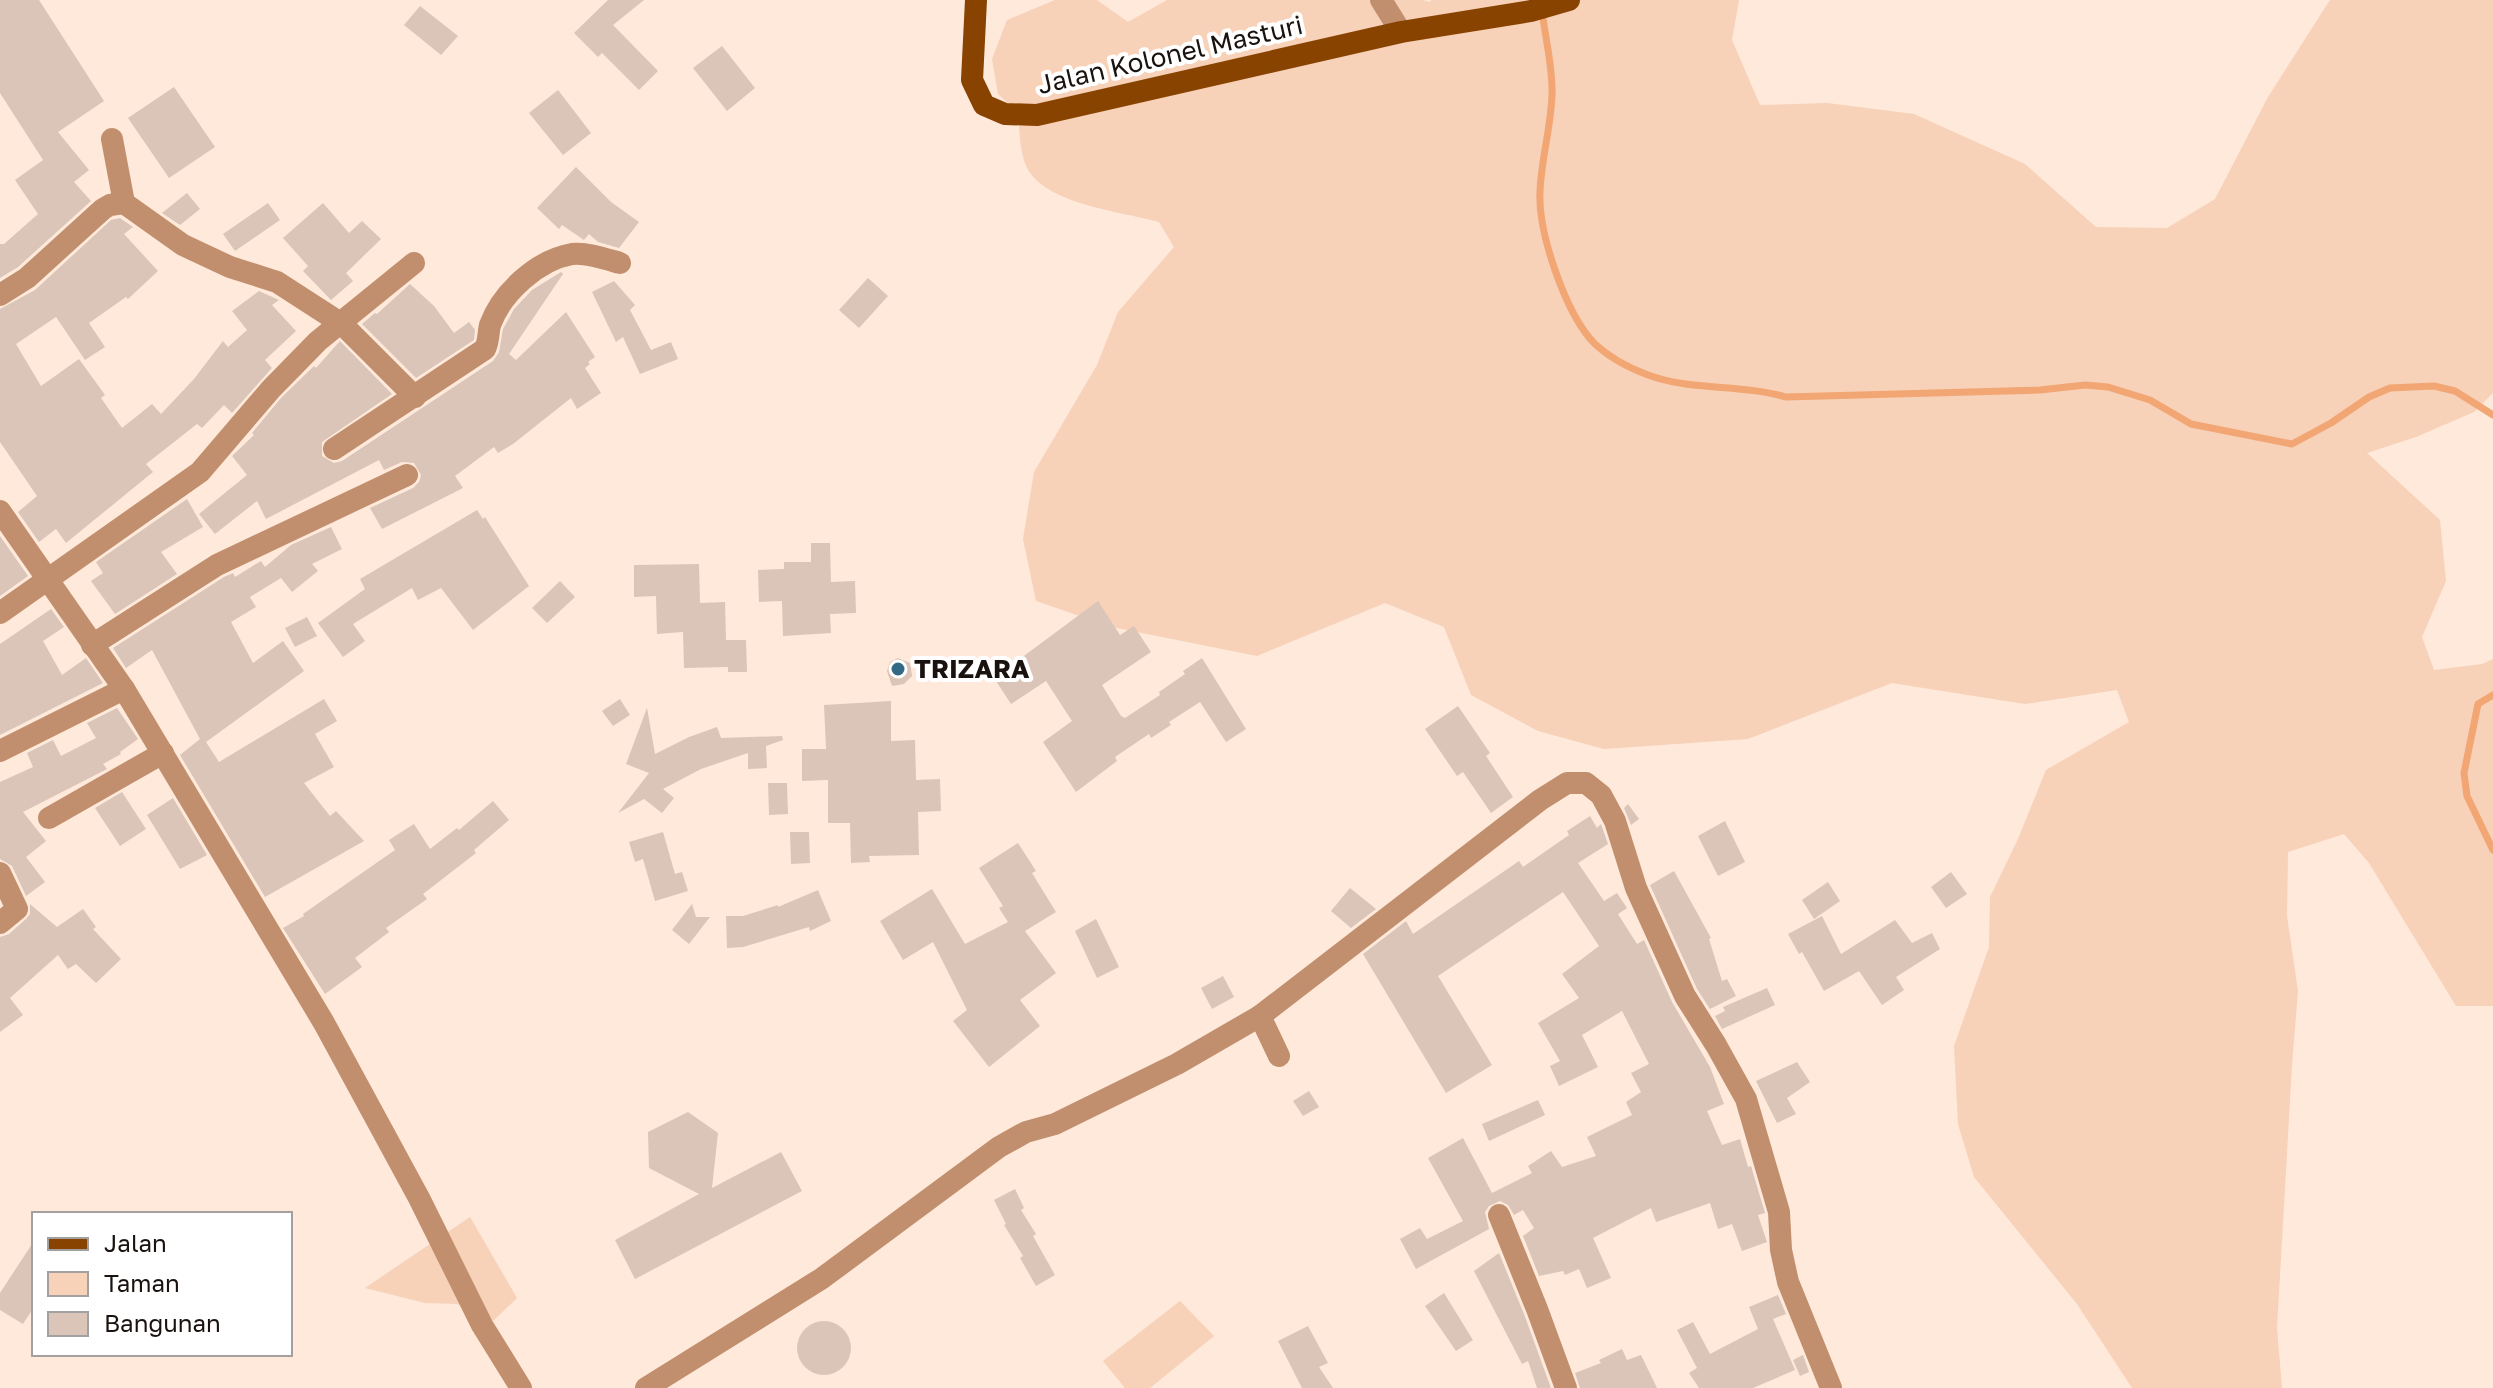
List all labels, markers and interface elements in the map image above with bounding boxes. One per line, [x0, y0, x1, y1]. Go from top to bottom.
street label: Jalan Kolonel Masturi [1034, 9, 1306, 100]
place label: TRIZARA [914, 653, 1030, 684]
marker: TRIZARA [889, 660, 907, 678]
legend [32, 1212, 292, 1356]
text: Jalan [104, 1228, 167, 1257]
text: Taman [104, 1268, 180, 1297]
text: Bangunan [104, 1308, 221, 1337]

